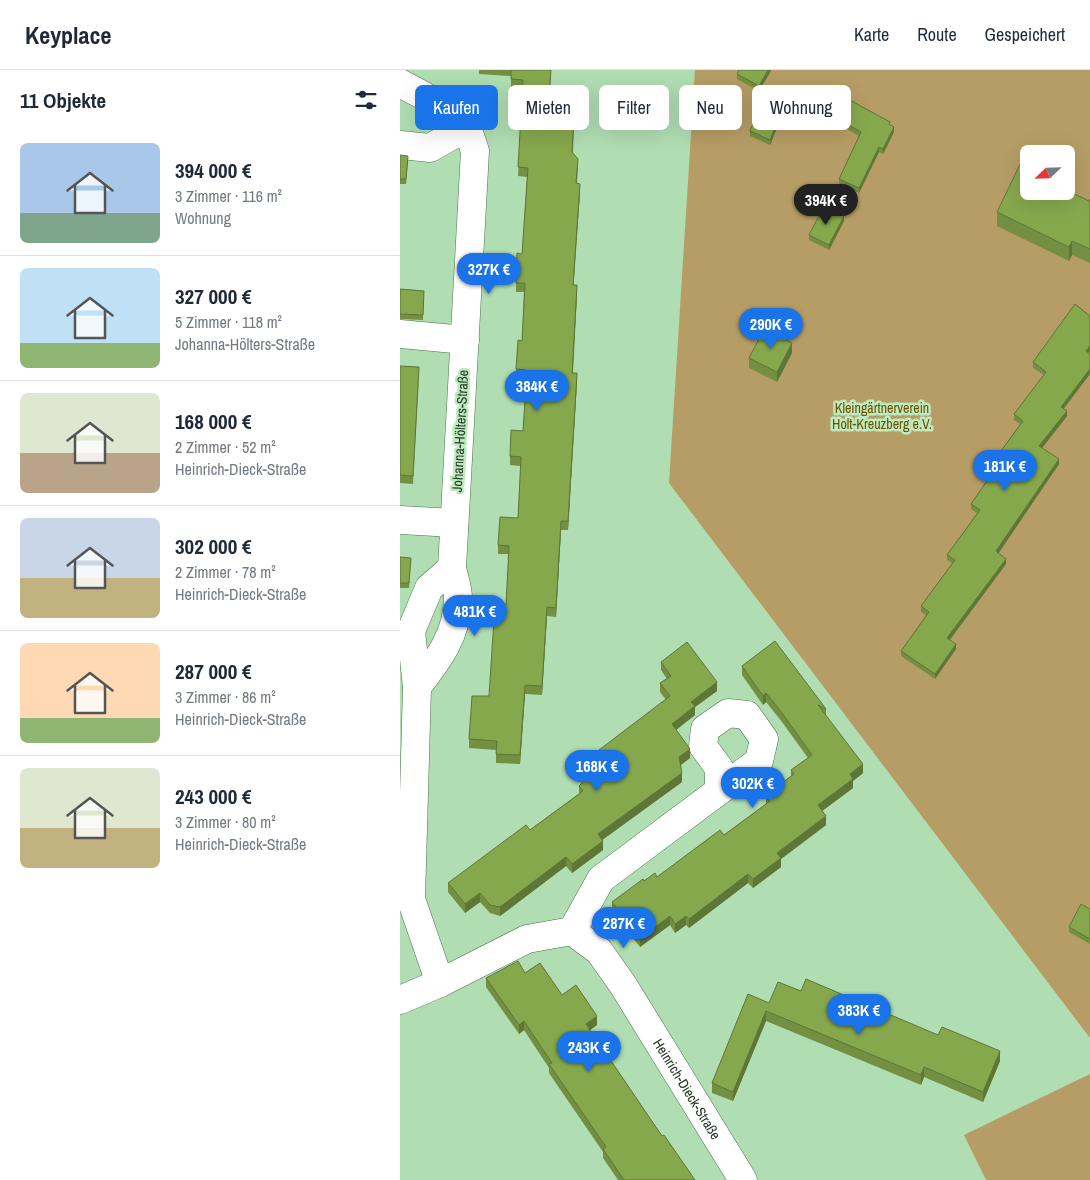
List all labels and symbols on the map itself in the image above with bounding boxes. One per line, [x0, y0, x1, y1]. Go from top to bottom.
north arrow [1020, 145, 1075, 200]
pin: 394K € [785, 184, 867, 226]
pin: 327K € [448, 252, 530, 295]
pin: 290K € [730, 308, 812, 350]
street label: Johanna-Hölters-Straße [448, 369, 472, 493]
pin: 384K € [496, 370, 578, 412]
park label: Kleingärtnerverein Holt-Kreuzberg e.V. [832, 399, 932, 433]
pin: 181K € [964, 450, 1046, 492]
pin: 481K € [434, 594, 516, 637]
pin: 168K € [556, 750, 638, 792]
pin: 302K € [712, 766, 794, 809]
pin: 287K € [583, 906, 665, 949]
pin: 383K € [818, 994, 900, 1036]
pin: 243K € [548, 1030, 630, 1073]
street label: Heinrich-Dieck-Straße [649, 1035, 725, 1143]

